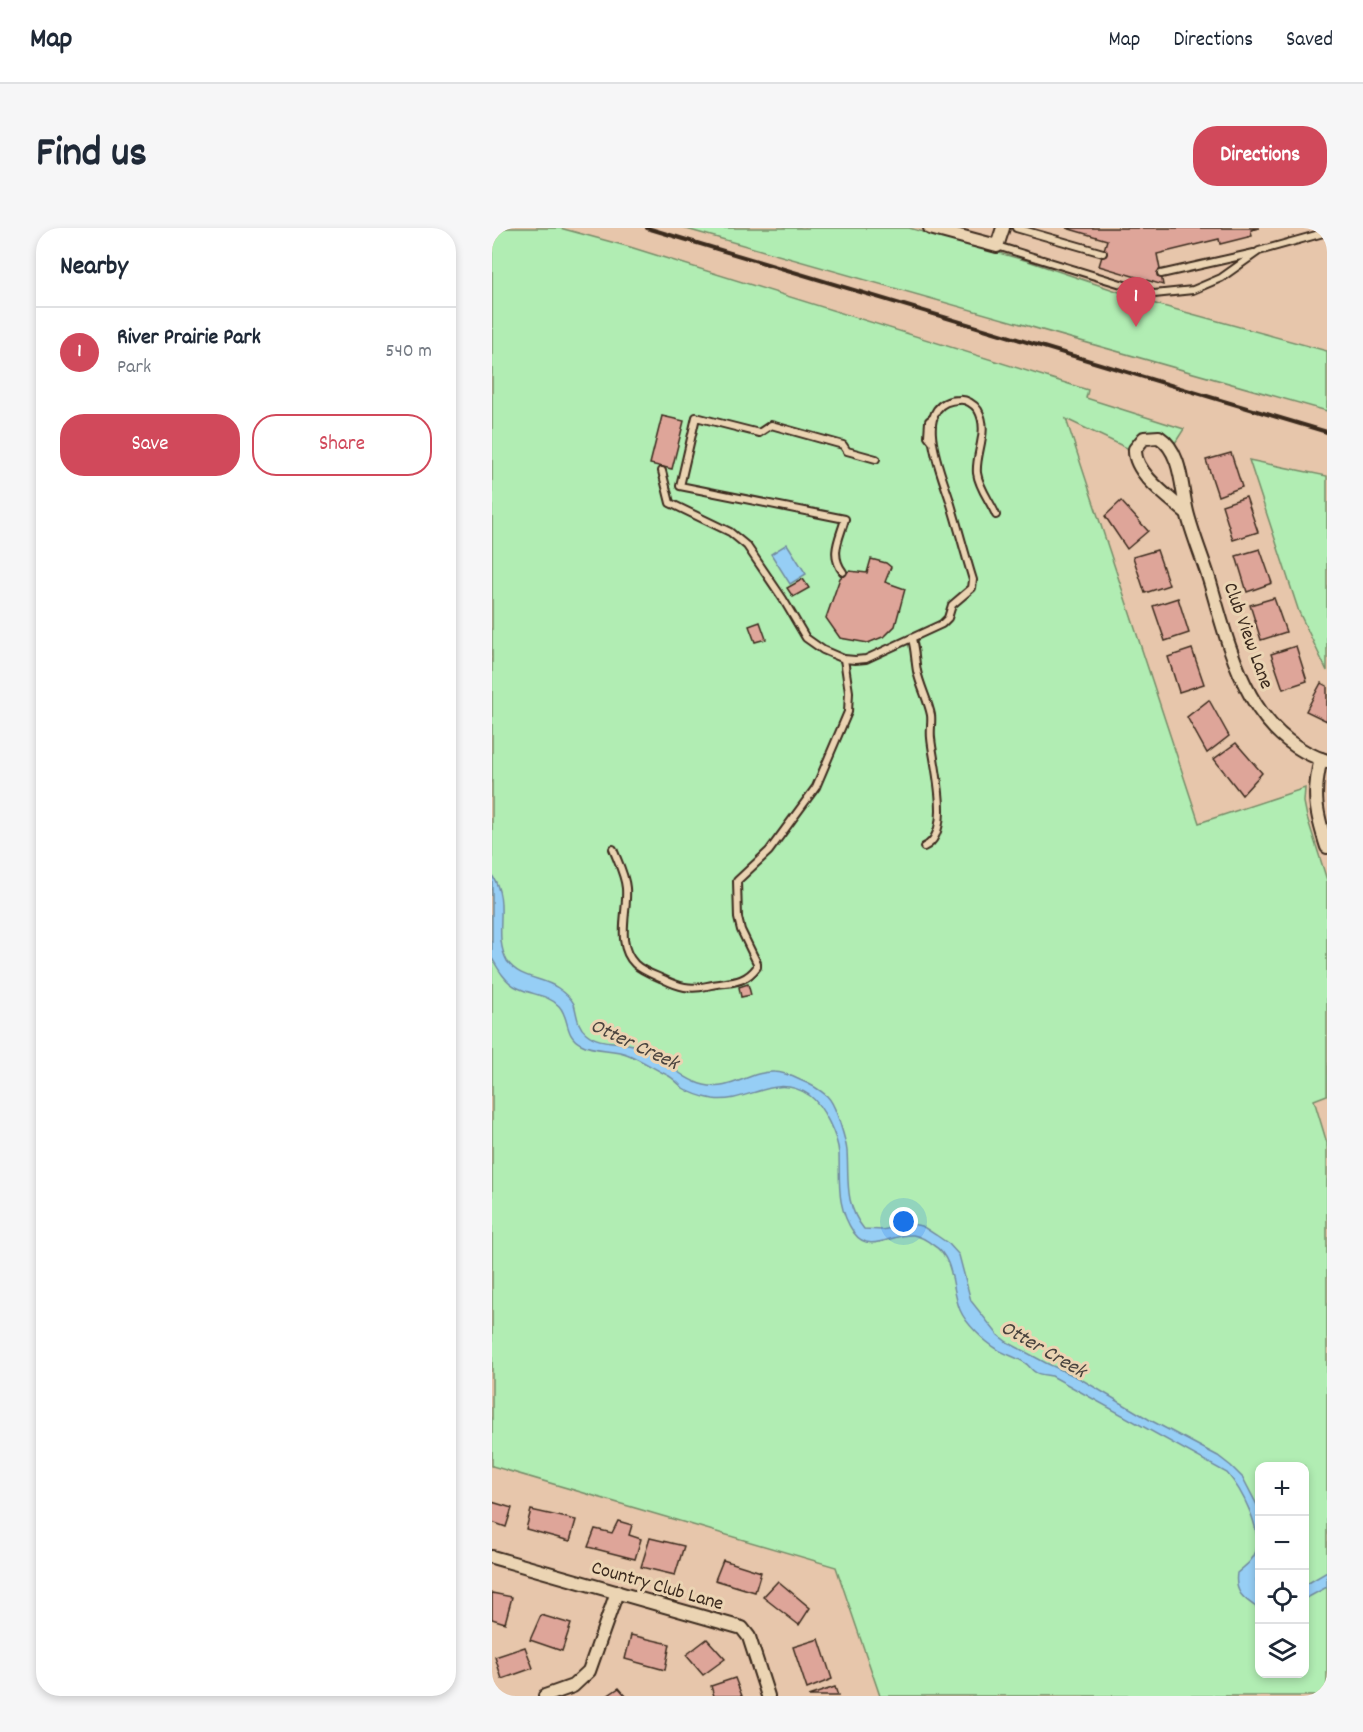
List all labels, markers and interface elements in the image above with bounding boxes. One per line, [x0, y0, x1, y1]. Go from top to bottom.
text: Map [30, 21, 72, 61]
text: Map [1109, 26, 1140, 56]
text: Directions [1173, 26, 1253, 56]
text: Saved [1286, 26, 1333, 56]
text: Find us [36, 126, 147, 186]
button: Directions [1193, 126, 1327, 186]
text: Nearby [60, 249, 128, 286]
pin: 1 [1116, 278, 1156, 327]
text: River Prairie Park [117, 323, 261, 354]
text: 1 [77, 338, 82, 366]
text: 540 m [385, 338, 432, 366]
text: Park [117, 354, 151, 382]
button: Save [60, 414, 240, 476]
button: Share [252, 414, 432, 476]
street label: Club View Lane [1215, 579, 1279, 693]
water label: Otter Creek [584, 1012, 685, 1080]
your location [889, 1207, 918, 1236]
water label: Otter Creek [994, 1314, 1093, 1388]
map controls [1255, 1462, 1309, 1678]
button: + [1255, 1462, 1309, 1516]
button: − [1255, 1516, 1309, 1570]
street label: Country Club Lane [588, 1555, 727, 1619]
button: locate [1255, 1570, 1309, 1624]
button: layers [1255, 1624, 1309, 1678]

